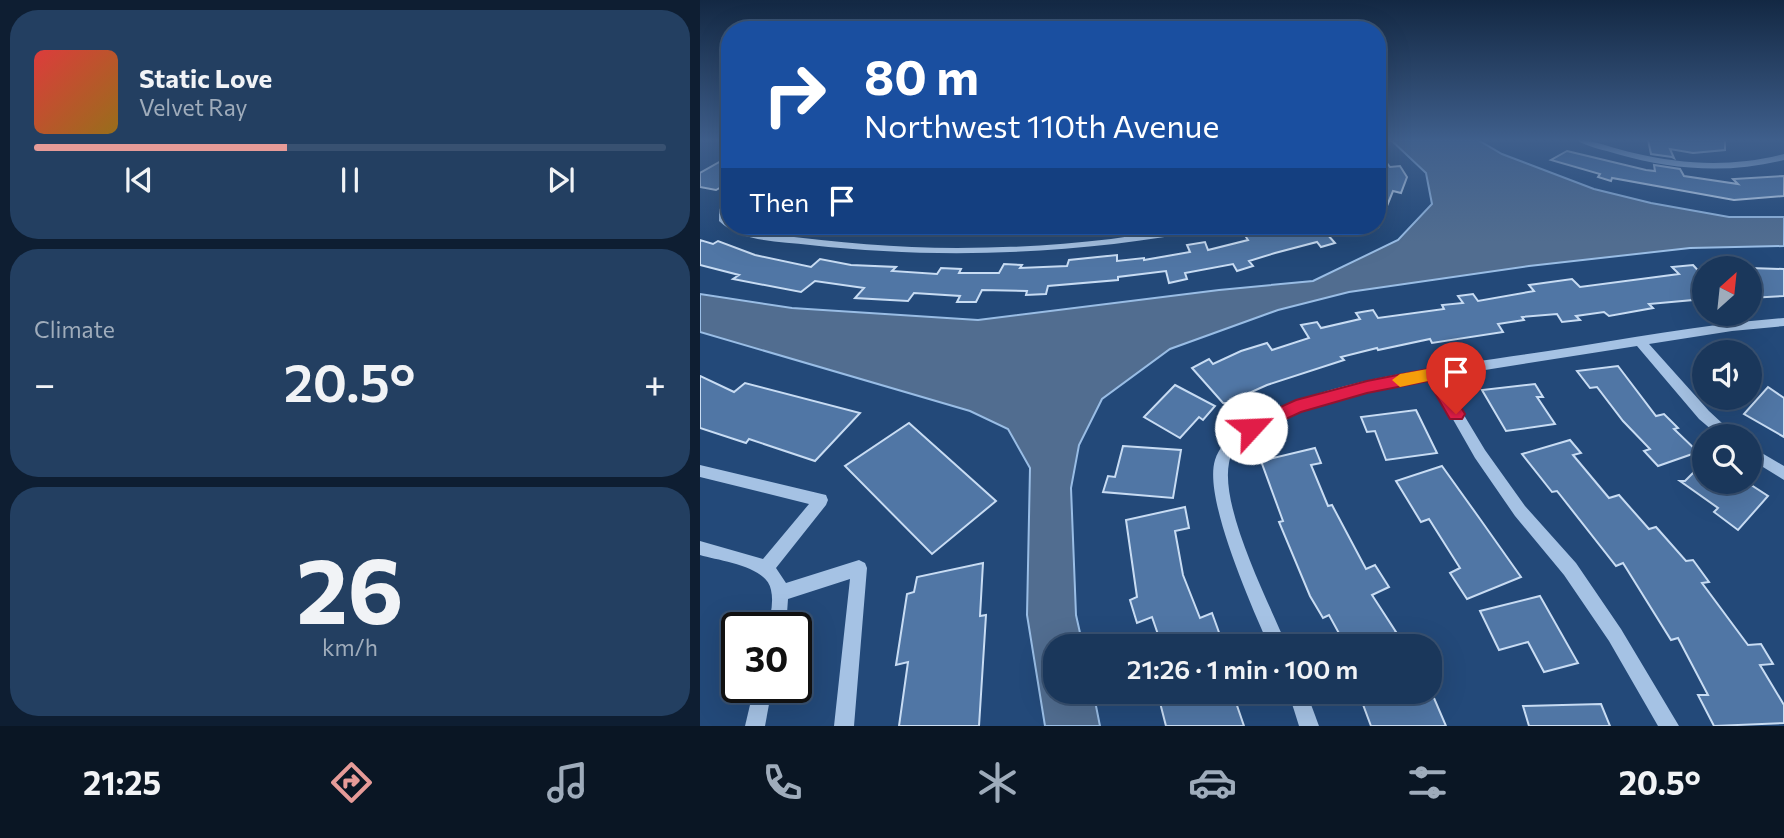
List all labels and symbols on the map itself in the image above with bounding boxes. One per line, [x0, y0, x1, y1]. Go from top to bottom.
north arrow [1692, 256, 1762, 326]
pin [1426, 342, 1486, 414]
position arrow [1214, 391, 1288, 465]
speed limit sign: 30 [721, 612, 812, 703]

